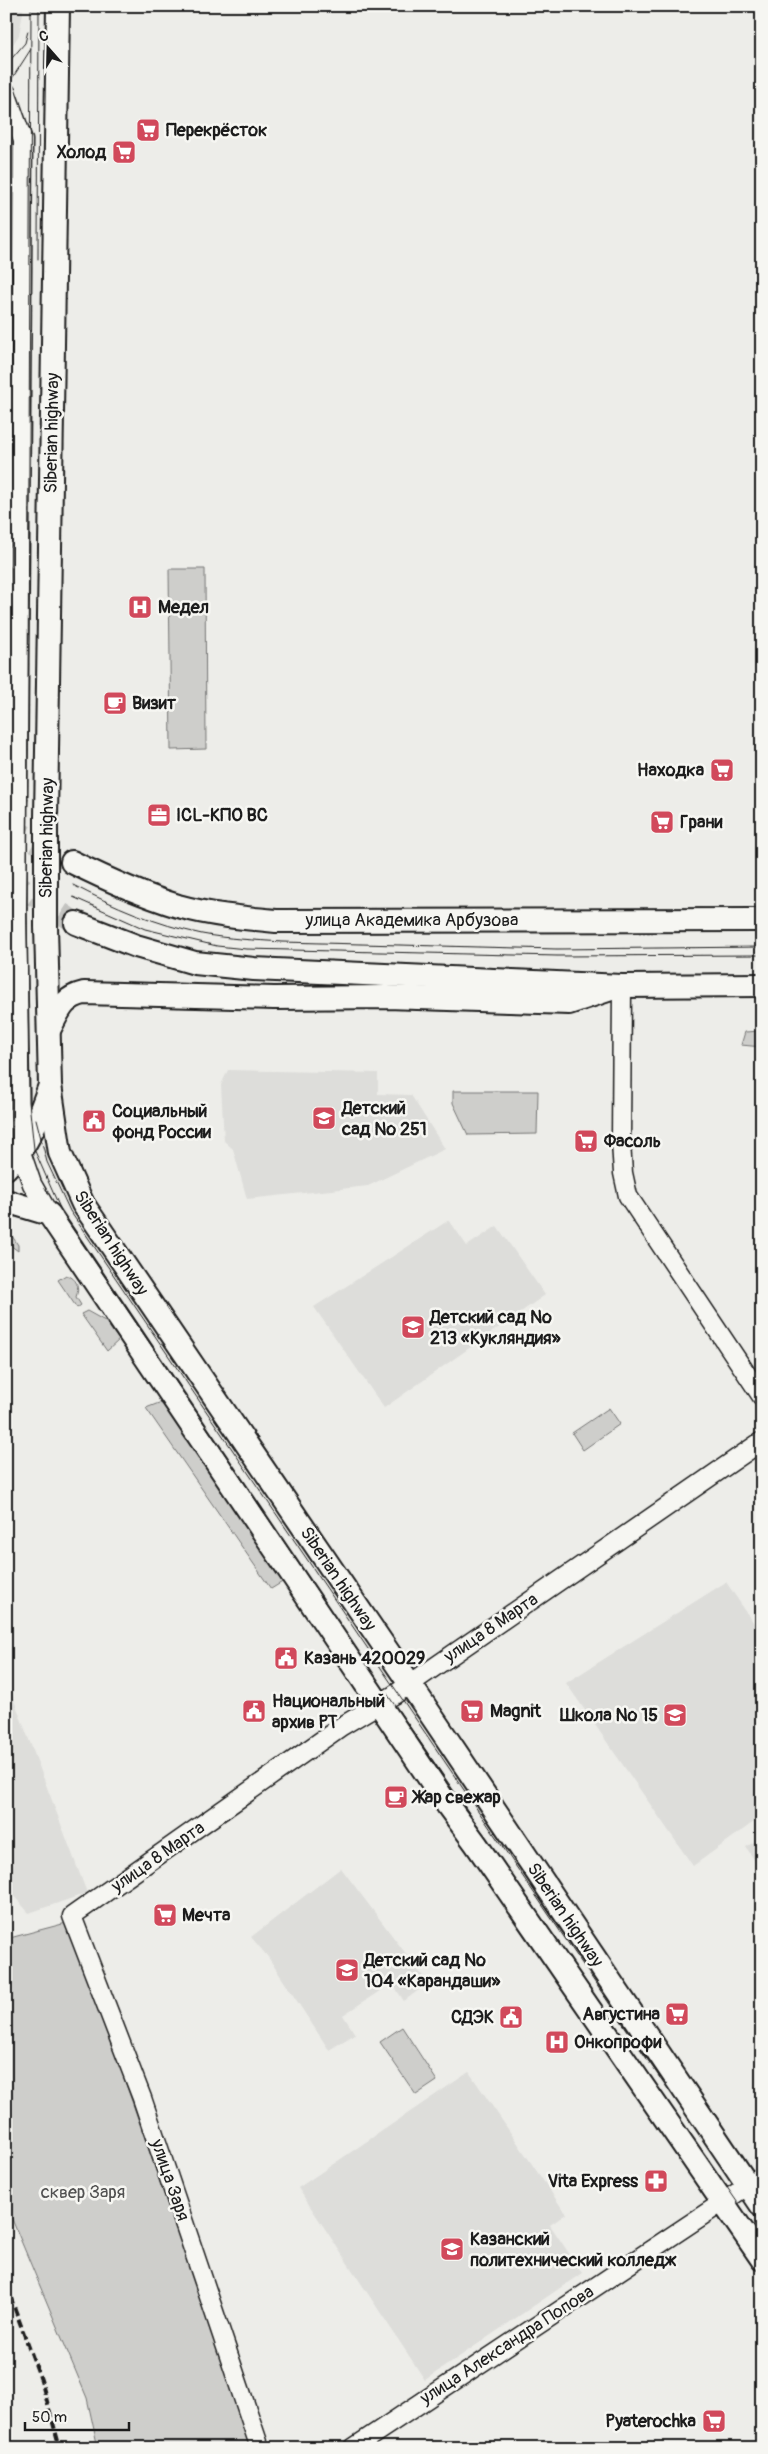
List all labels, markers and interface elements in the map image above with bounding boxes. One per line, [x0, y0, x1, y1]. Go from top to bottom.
north arrow [22, 22, 72, 72]
text: С [37, 27, 51, 46]
supermarket icon: Перекрёсток [135, 117, 161, 143]
place label: Перекрёсток [166, 119, 267, 142]
supermarket icon: Холод [111, 139, 137, 165]
place label: Холод [57, 141, 106, 164]
street label: Siberian highway [39, 372, 65, 494]
hospital icon: Медел [127, 594, 153, 620]
place label: Медел [158, 596, 209, 619]
cafe icon: Визит [102, 690, 128, 716]
place label: Визит [132, 692, 177, 715]
supermarket icon: Находка [709, 757, 735, 783]
place label: Находка [637, 759, 705, 782]
street label: Siberian highway [34, 777, 60, 899]
office icon: ICL-КПО ВС [146, 802, 172, 828]
place label: ICL-КПО ВС [176, 804, 268, 827]
supermarket icon: Грани [649, 809, 675, 835]
place label: Грани [680, 811, 722, 834]
street label: улица Академика Арбузова [305, 909, 518, 932]
place label: Детский сад № 251 [341, 1097, 427, 1141]
place label: Социальный фонд России [112, 1100, 211, 1144]
school or university icon: Детский сад № 251 [311, 1105, 337, 1131]
public building icon: Социальный фонд России [81, 1108, 107, 1134]
supermarket icon: Фасоль [573, 1128, 599, 1154]
place label: Фасоль [603, 1130, 661, 1153]
street label: Siberian highway [68, 1186, 154, 1300]
place label: Детский сад № 213 «Кукляндия» [429, 1306, 562, 1350]
school or university icon: Детский сад № 213 «Кукляндия» [400, 1314, 426, 1340]
street label: Siberian highway [295, 1523, 381, 1636]
street label: улица 8 Марта [439, 1588, 543, 1669]
public building icon: Казань 420029 [273, 1645, 299, 1671]
place label: Казань 420029 [304, 1647, 425, 1670]
place label: Национальный архив РТ [272, 1690, 385, 1734]
public building icon: Национальный архив РТ [241, 1698, 267, 1724]
supermarket icon: Magnit [459, 1698, 485, 1724]
place label: Magnit [490, 1700, 542, 1723]
school or university icon: Школа № 15 [662, 1702, 688, 1728]
place label: Школа № 15 [559, 1704, 658, 1727]
cafe icon: Жар свежар [383, 1784, 409, 1810]
place label: Жар свежар [411, 1786, 501, 1809]
street label: улица 8 Марта [106, 1816, 209, 1898]
street label: Siberian highway [522, 1859, 608, 1972]
supermarket icon: Мечта [152, 1902, 178, 1928]
place label: Мечта [182, 1904, 231, 1927]
place label: Детский сад № 104 «Карандаши» [363, 1949, 501, 1993]
school or university icon: Детский сад № 104 «Карандаши» [334, 1957, 360, 1983]
supermarket icon: Августина [664, 2001, 690, 2027]
place label: Августина [582, 2003, 661, 2026]
public building icon: СДЭК [498, 2004, 524, 2030]
place label: СДЭК [451, 2006, 494, 2029]
hospital icon: Онкопрофи [544, 2029, 570, 2055]
place label: Онкопрофи [574, 2031, 661, 2054]
street label: улица Заря [145, 2135, 195, 2224]
pharmacy icon: Vita Express [643, 2168, 669, 2194]
place label: Vita Express [547, 2170, 639, 2193]
park label: сквер Заря [41, 2181, 125, 2204]
place label: Казанский политехнический колледж [470, 2228, 677, 2272]
school or university icon: Казанский политехнический колледж [439, 2236, 465, 2262]
street label: улица Александра Попова [415, 2280, 598, 2410]
scale bar [25, 2399, 129, 2431]
text: 50 m [32, 2408, 67, 2427]
supermarket icon: Pyaterochka [701, 2408, 727, 2434]
place label: Pyaterochka [605, 2410, 697, 2433]

